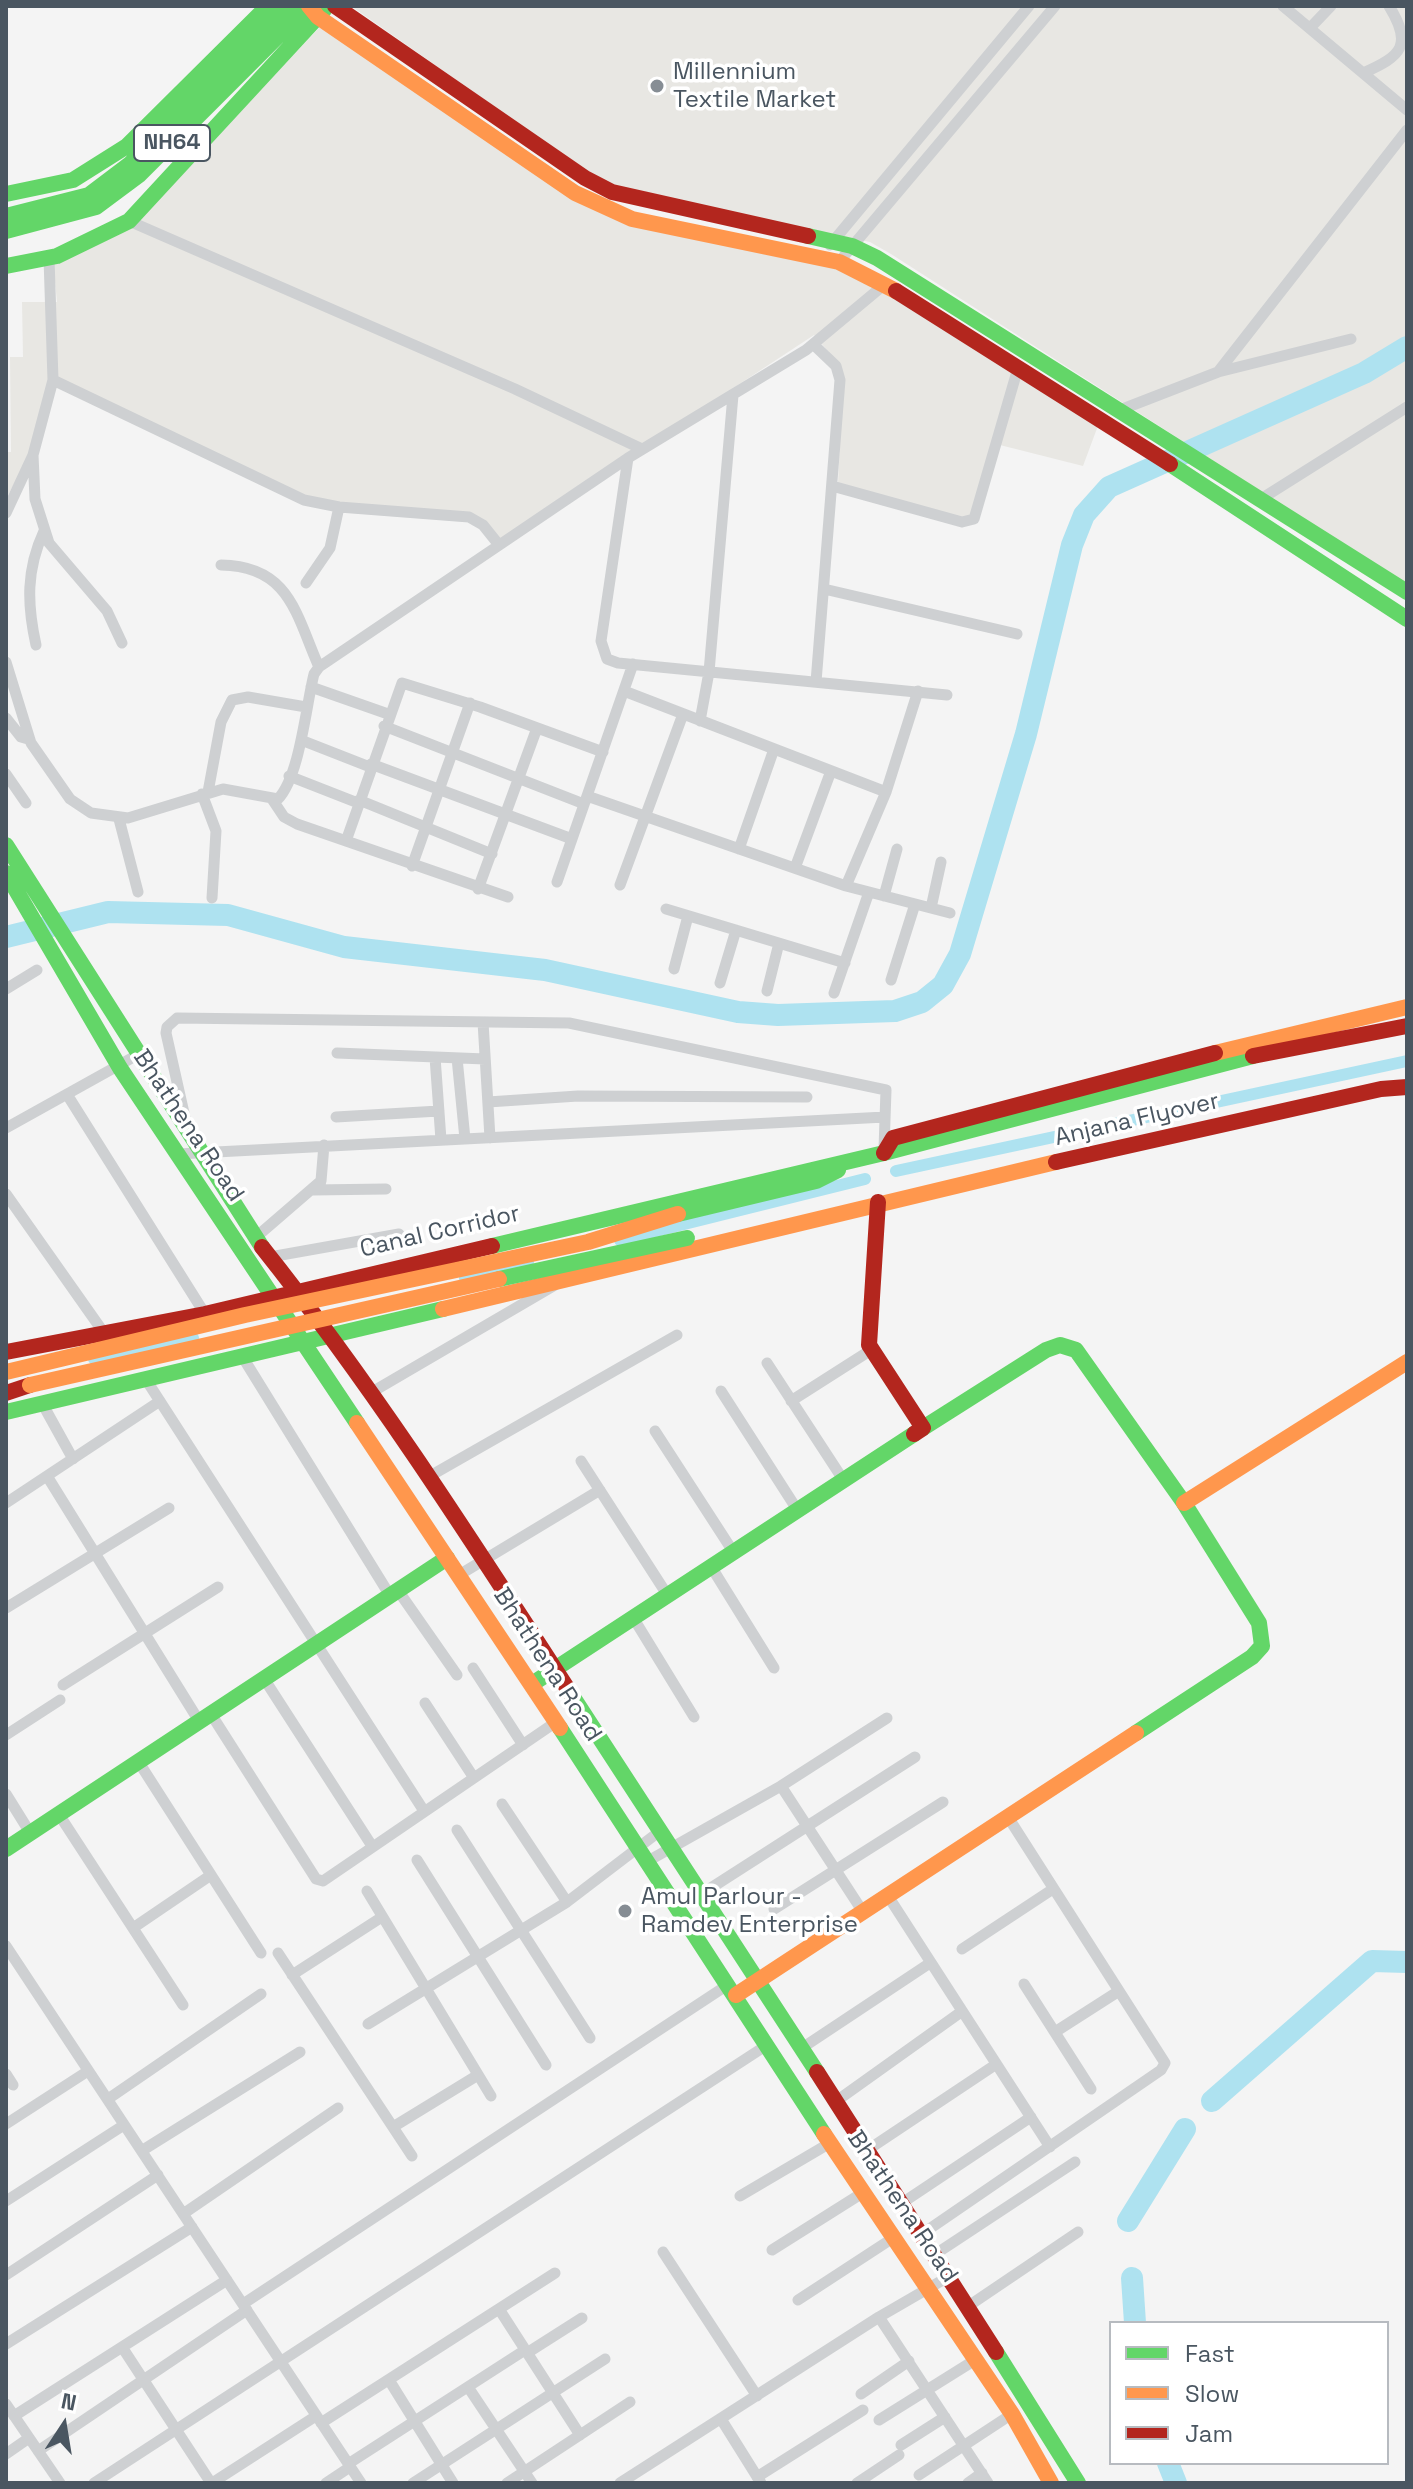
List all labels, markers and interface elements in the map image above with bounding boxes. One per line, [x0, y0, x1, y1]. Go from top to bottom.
place label: Millennium Textile Market [673, 58, 836, 114]
marker: Millennium Textile Market [648, 77, 666, 95]
road number: NH64 [134, 125, 210, 161]
street label: Bhathena Road [127, 1045, 249, 1207]
street label: Anjana Flyover [1052, 1087, 1222, 1153]
street label: Canal Corridor [357, 1200, 523, 1264]
street label: Bhathena Road [487, 1583, 607, 1747]
place label: Amul Parlour - Ramdev Enterprise [641, 1883, 858, 1939]
marker: Amul Parlour - Ramdev Enterprise [616, 1902, 634, 1920]
street label: Bhathena Road [841, 2126, 963, 2288]
legend [1109, 2321, 1389, 2465]
text: Fast [1185, 2338, 1235, 2369]
text: Slow [1185, 2378, 1239, 2409]
north arrow [24, 2385, 104, 2465]
text: N [59, 2386, 79, 2417]
text: Jam [1185, 2418, 1233, 2449]

